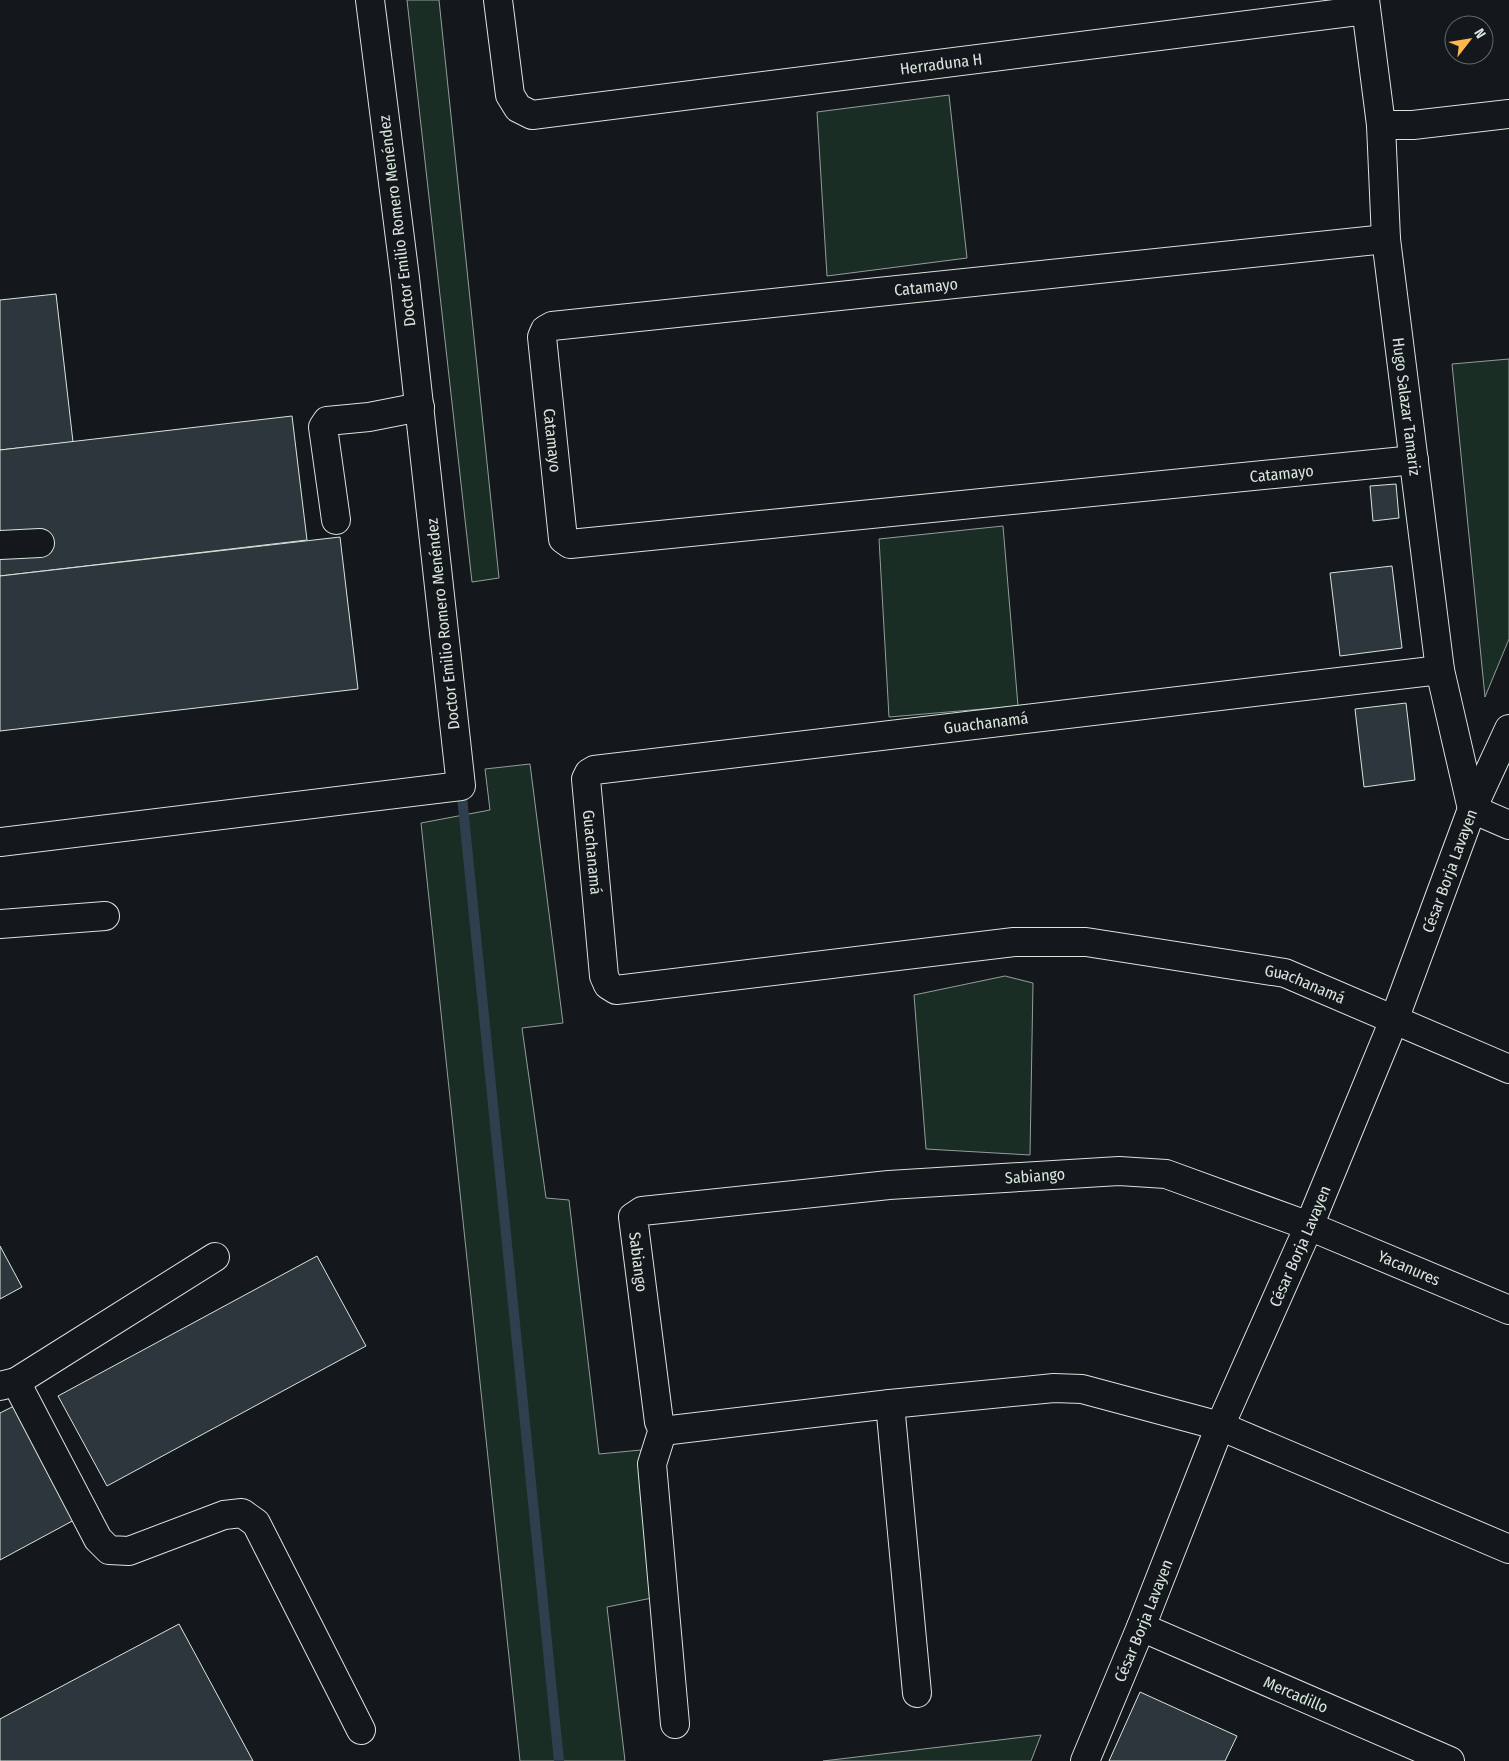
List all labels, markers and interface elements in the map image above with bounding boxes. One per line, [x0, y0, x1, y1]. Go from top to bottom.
north arrow [1444, 15, 1494, 65]
text: N [1470, 26, 1489, 42]
street label: Herraduna H [899, 49, 983, 78]
street label: Doctor Emilio Romero Menéndez [375, 114, 419, 328]
street label: Catamayo [893, 274, 959, 300]
street label: Hugo Salazar Tamariz [1389, 336, 1425, 477]
street label: Catamayo [540, 407, 566, 473]
street label: Catamayo [1249, 461, 1314, 486]
street label: Doctor Emilio Romero Menéndez [422, 517, 464, 731]
street label: Guachanamá [943, 708, 1029, 738]
street label: César Borja Lavayen [1418, 806, 1481, 935]
street label: Guachanamá [579, 809, 606, 896]
street label: Guachanamá [1263, 960, 1348, 1007]
street label: Sabiango [1004, 1164, 1066, 1188]
street label: César Borja Lavayen [1265, 1183, 1334, 1310]
street label: Sabiango [625, 1231, 652, 1293]
street label: Yacanures [1375, 1246, 1443, 1290]
street label: César Borja Lavayen [1110, 1557, 1176, 1685]
street label: Mercadillo [1261, 1672, 1331, 1717]

